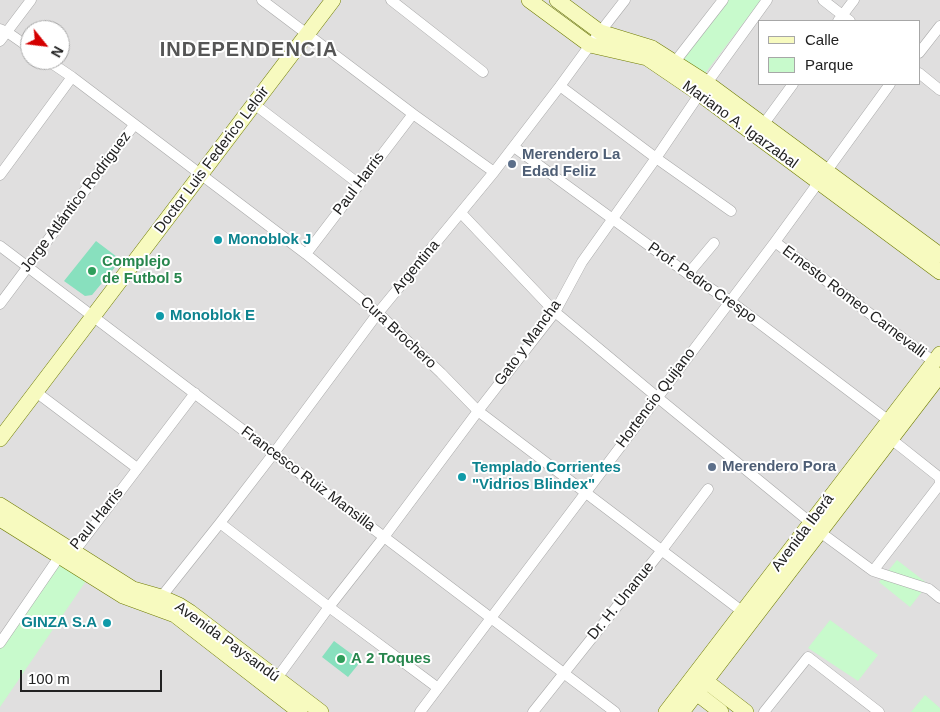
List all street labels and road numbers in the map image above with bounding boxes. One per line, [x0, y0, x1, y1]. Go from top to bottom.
street label: Mariano A. Igarzabal [679, 77, 801, 173]
street label: Doctor Luis Federico Leloir [151, 83, 273, 237]
street label: Jorge Atlántico Rodriguez [17, 128, 135, 276]
street label: Paul Harris [329, 149, 389, 219]
street label: Argentina [388, 237, 444, 297]
street label: Prof. Pedro Crespo [644, 239, 760, 327]
street label: Ernesto Romeo Carnevalli [779, 242, 929, 362]
street label: Cura Brochero [356, 293, 440, 373]
street label: Gato y Mancha [491, 297, 565, 389]
street label: Hortencio Quijano [613, 345, 699, 451]
street label: Francesco Ruiz Mansilla [237, 423, 379, 535]
street label: Paul Harris [67, 485, 127, 553]
street label: Avenida Iberá [768, 491, 838, 575]
street label: Dr. H. Unanue [584, 558, 658, 644]
street label: Avenida Paysandú [171, 598, 283, 686]

